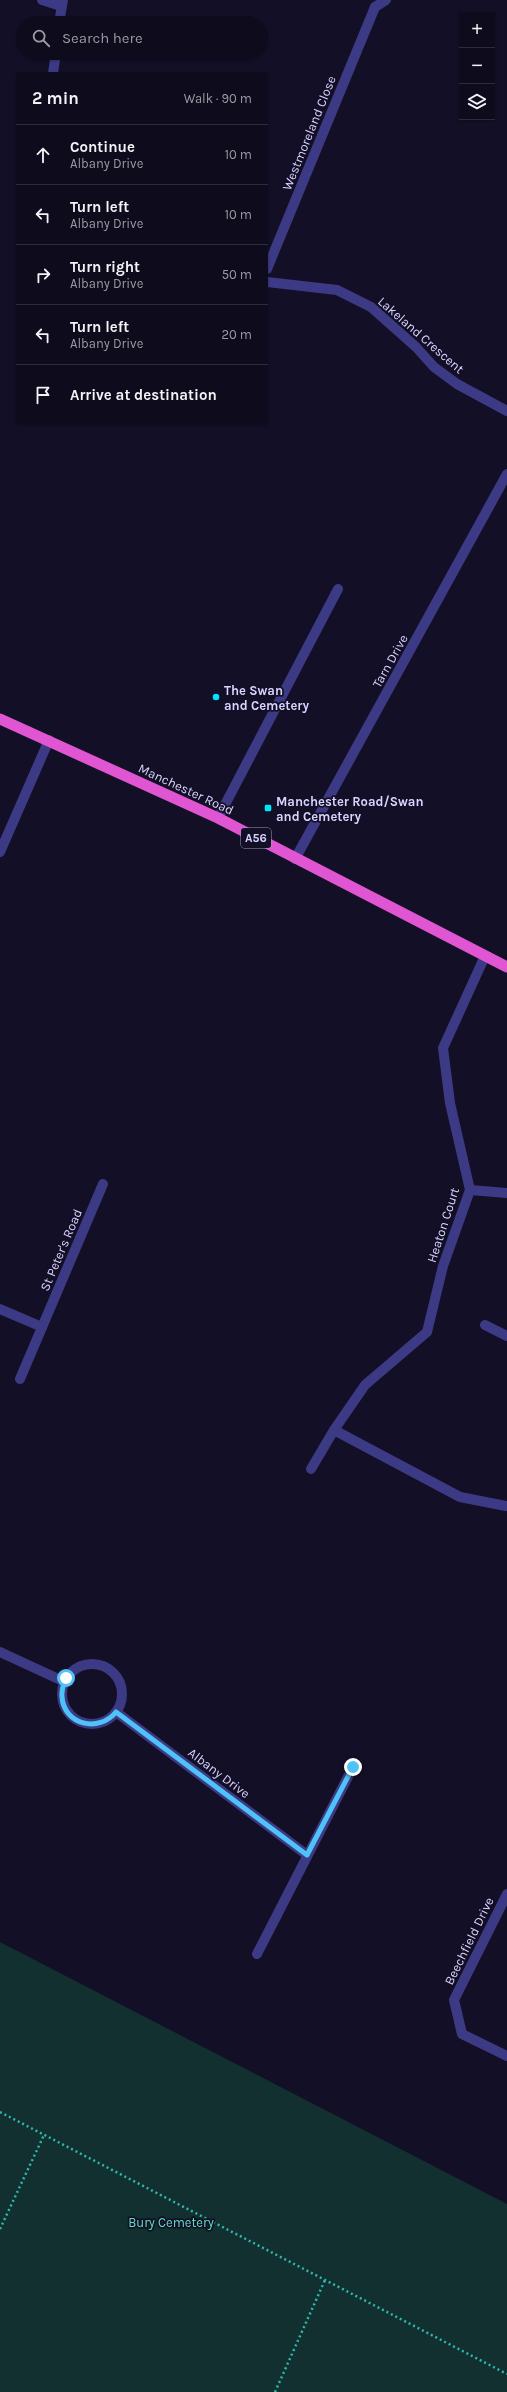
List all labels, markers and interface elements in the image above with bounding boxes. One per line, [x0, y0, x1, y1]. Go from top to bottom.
map controls [459, 12, 495, 120]
button: + [459, 12, 495, 48]
search box [16, 16, 268, 60]
icon: search [30, 27, 52, 49]
text: Search here [62, 29, 143, 47]
button: − [459, 48, 495, 84]
street label: Westmoreland Close [279, 73, 339, 192]
button: layers [459, 84, 495, 120]
text: 2 min [32, 88, 79, 108]
text: Walk · 90 m [184, 91, 252, 106]
text: Continue [70, 138, 135, 156]
icon: ahead [32, 144, 54, 166]
text: 10 m [225, 147, 252, 162]
text: Albany Drive [70, 156, 143, 171]
text: Turn left [70, 198, 129, 216]
icon: left [32, 204, 54, 226]
text: 10 m [225, 207, 252, 222]
text: Albany Drive [70, 216, 143, 231]
text: Turn right [70, 258, 140, 276]
icon: right [32, 264, 54, 286]
text: 50 m [222, 267, 252, 282]
text: Albany Drive [70, 276, 143, 291]
street label: Lakeland Crescent [375, 294, 467, 376]
text: Turn left [70, 318, 129, 336]
icon: left [32, 324, 54, 346]
text: 20 m [222, 327, 252, 342]
text: Albany Drive [70, 336, 143, 351]
icon: arrive [32, 384, 54, 406]
text: Arrive at destination [70, 386, 217, 404]
street label: Tarn Drive [369, 631, 411, 690]
place label: The Swan and Cemetery [224, 683, 309, 713]
marker: The Swan and Cemetery [211, 692, 221, 702]
street label: Manchester Road [136, 760, 236, 818]
place label: Manchester Road/Swan and Cemetery [276, 794, 424, 824]
marker: Manchester Road/Swan and Cemetery [263, 803, 273, 813]
road number: A56 [241, 828, 271, 848]
street label: Heaton Court [424, 1185, 462, 1264]
street label: St Peter's Road [37, 1207, 85, 1293]
route start [57, 1669, 75, 1687]
street label: Albany Drive [185, 1745, 253, 1801]
route end [344, 1758, 362, 1776]
street label: Beechfield Drive [441, 1894, 497, 1987]
park label: Bury Cemetery [128, 2215, 214, 2230]

